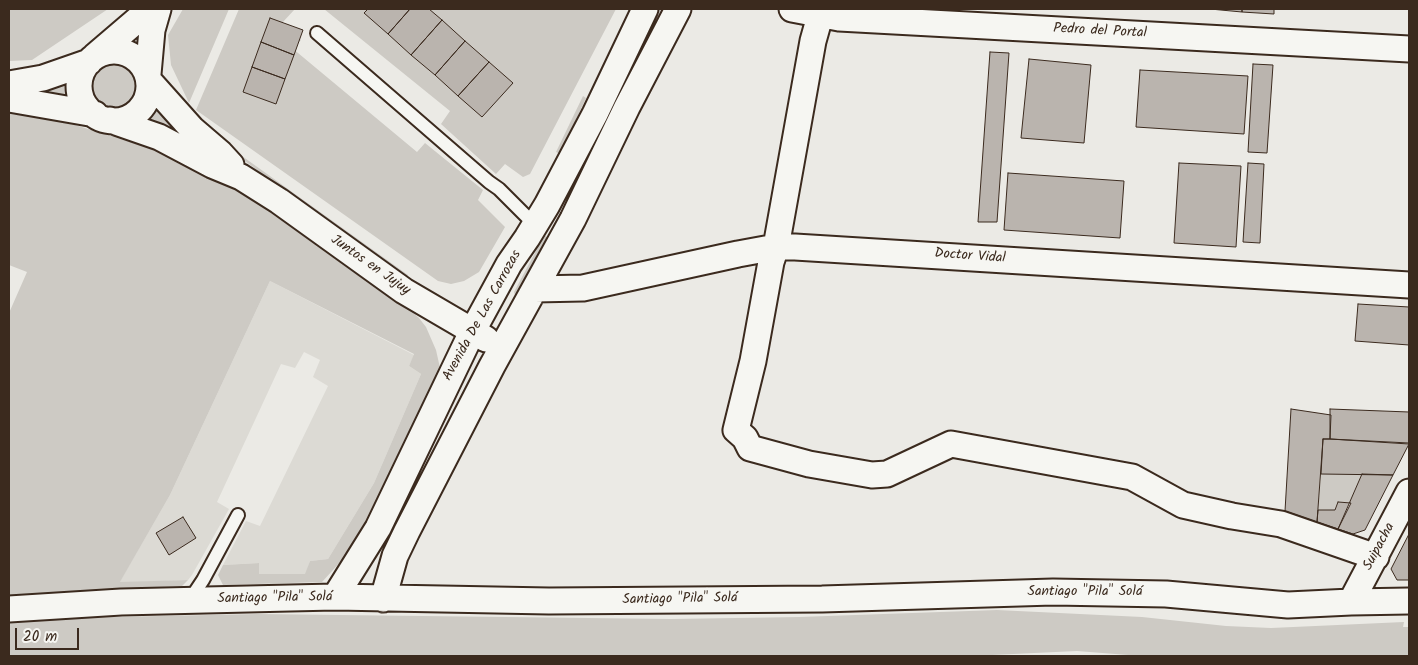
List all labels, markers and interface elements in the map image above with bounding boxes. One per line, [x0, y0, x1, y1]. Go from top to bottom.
street label: Pedro del Portal [1053, 21, 1147, 43]
street label: Juntos en Jujuy [327, 232, 413, 300]
street label: Doctor Vidal [934, 246, 1006, 268]
street label: Avenida De Las Carrozas [440, 248, 526, 384]
street label: Suipacha [1361, 521, 1399, 573]
street label: Santiago "Pila" Solá [1027, 585, 1143, 601]
street label: Santiago "Pila" Solá [217, 590, 333, 608]
street label: Santiago "Pila" Solá [622, 591, 738, 609]
scale bar [18, 618, 81, 650]
text: 20 m [23, 625, 57, 649]

